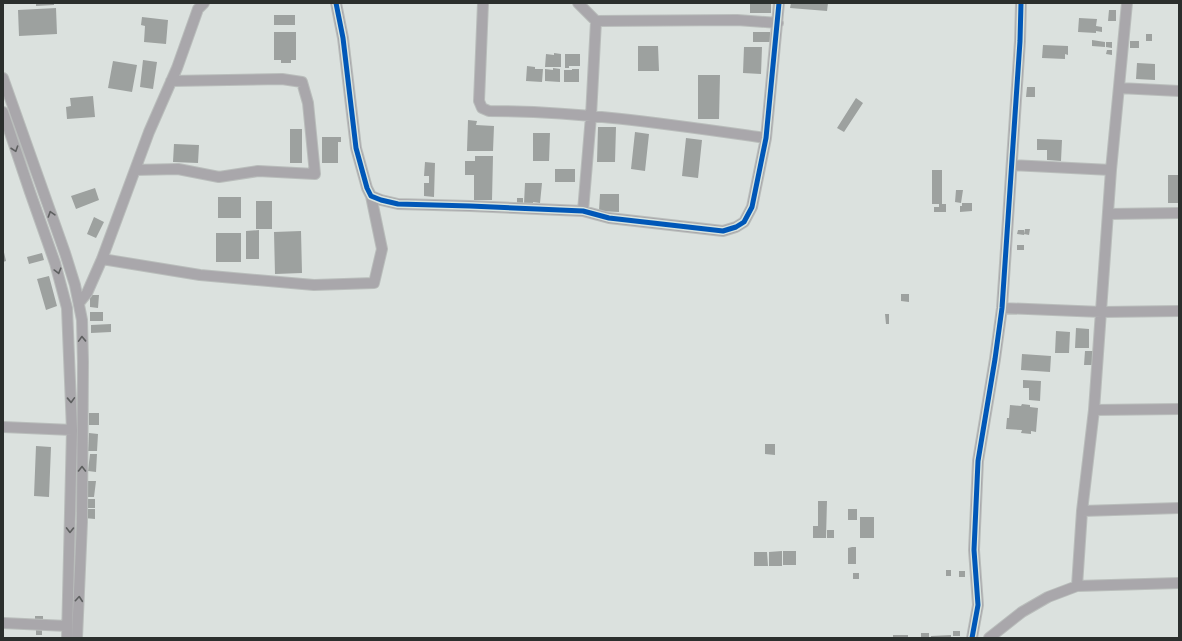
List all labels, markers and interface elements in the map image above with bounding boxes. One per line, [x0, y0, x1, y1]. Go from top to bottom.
one-way arrow [11, 145, 19, 152]
one-way arrow [48, 210, 56, 217]
one-way arrow [53, 268, 62, 275]
one-way arrow [78, 336, 87, 342]
one-way arrow [67, 397, 76, 403]
one-way arrow [78, 466, 86, 472]
one-way arrow [65, 527, 74, 533]
one-way arrow [74, 596, 83, 602]

